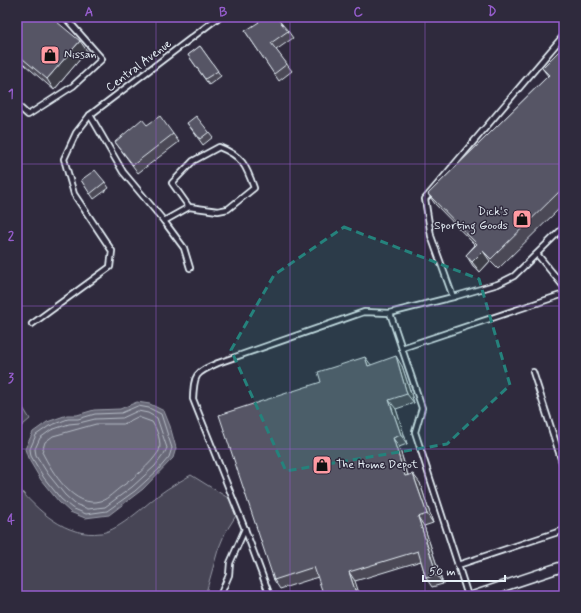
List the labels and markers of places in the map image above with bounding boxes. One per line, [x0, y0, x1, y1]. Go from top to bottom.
shop icon: Nissan [39, 44, 61, 66]
place label: Nissan [64, 47, 97, 63]
place label: Dick's Sporting Goods [434, 204, 509, 235]
shop icon: Dick's Sporting Goods [511, 208, 533, 230]
shop icon: The Home Depot [311, 454, 333, 476]
place label: The Home Depot [336, 457, 418, 473]

